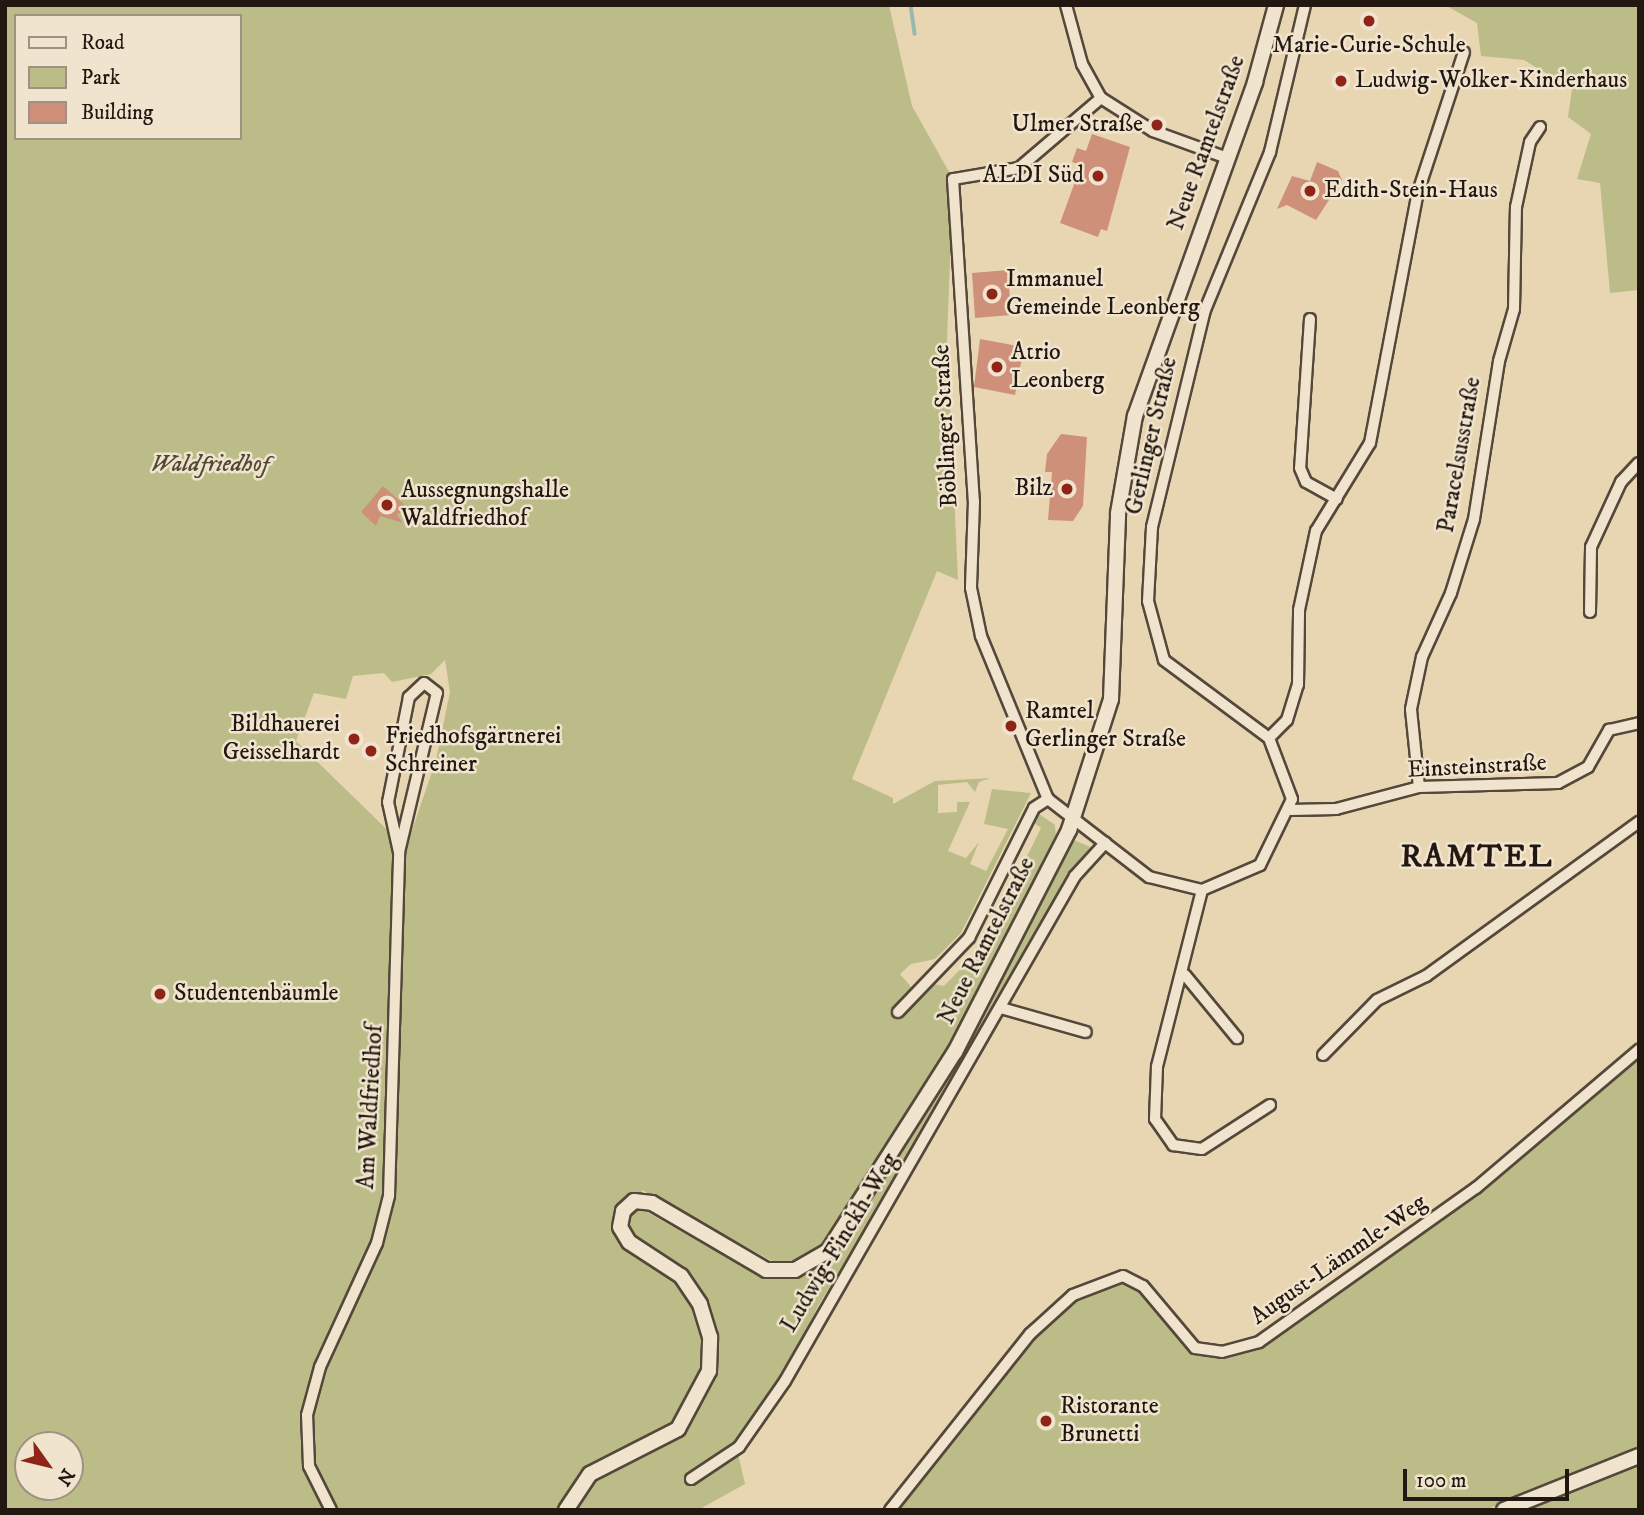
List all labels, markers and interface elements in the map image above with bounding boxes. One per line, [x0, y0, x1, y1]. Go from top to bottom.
marker: Marie-Curie-Schule [1361, 13, 1377, 29]
legend [14, 14, 242, 140]
text: Road [81, 30, 125, 56]
place label: Marie-Curie-Schule [1272, 32, 1466, 60]
street label: Neue Ramtelstraße [1162, 52, 1252, 234]
text: Park [81, 65, 120, 91]
place label: Ludwig-Wolker-Kinderhaus [1355, 67, 1627, 95]
marker: Ludwig-Wolker-Kinderhaus [1333, 73, 1349, 89]
text: Building [81, 100, 153, 126]
place label: Ulmer Straße [1011, 111, 1143, 139]
marker: Ulmer Straße [1149, 117, 1165, 133]
place label: ALDI Süd [983, 162, 1084, 190]
marker: ALDI Süd [1090, 168, 1106, 184]
place label: Edith-Stein-Haus [1324, 177, 1498, 205]
marker: Edith-Stein-Haus [1302, 183, 1318, 199]
place label: Immanuel Gemeinde Leonberg [1006, 266, 1200, 322]
marker: Immanuel Gemeinde Leonberg [984, 286, 1000, 302]
place label: Atrio Leonberg [1011, 339, 1104, 395]
street label: Böblinger Straße [927, 344, 965, 508]
street label: Gerlinger Straße [1120, 354, 1184, 518]
marker: Atrio Leonberg [989, 359, 1005, 375]
street label: Paracelsusstraße [1432, 375, 1488, 535]
park label: Waldfriedhof [151, 451, 269, 479]
place label: Bilz [1014, 475, 1053, 503]
place label: Aussegnungshalle Waldfriedhof [401, 477, 569, 533]
marker: Bilz [1059, 481, 1075, 497]
marker: Aussegnungshalle Waldfriedhof [379, 497, 395, 513]
place label: Ramtel Gerlinger Straße [1025, 698, 1186, 754]
place label: Bildhauerei Geisselhardt [223, 711, 340, 767]
marker: Ramtel Gerlinger Straße [1003, 718, 1019, 734]
place label: Friedhofsgärtnerei Schreiner [385, 723, 561, 779]
marker: Bildhauerei Geisselhardt [346, 731, 362, 747]
marker: Friedhofsgärtnerei Schreiner [363, 743, 379, 759]
street label: Einsteinstraße [1407, 749, 1547, 785]
district label: RAMTEL [1401, 838, 1553, 876]
street label: Neue Ramtelstraße [932, 852, 1042, 1030]
place label: Studentenbäumle [174, 980, 338, 1008]
marker: Studentenbäumle [152, 986, 168, 1002]
street label: Am Waldfriedhof [352, 1024, 390, 1190]
street label: Ludwig-Finckh-Weg [775, 1148, 905, 1338]
street label: August-Lämmle-Weg [1245, 1188, 1433, 1332]
place label: Ristorante Brunetti [1060, 1393, 1159, 1449]
marker: Ristorante Brunetti [1038, 1413, 1054, 1429]
north arrow [14, 1431, 84, 1501]
scale bar [1406, 1456, 1572, 1500]
text: N [51, 1464, 79, 1490]
text: 100 m [1416, 1468, 1467, 1494]

